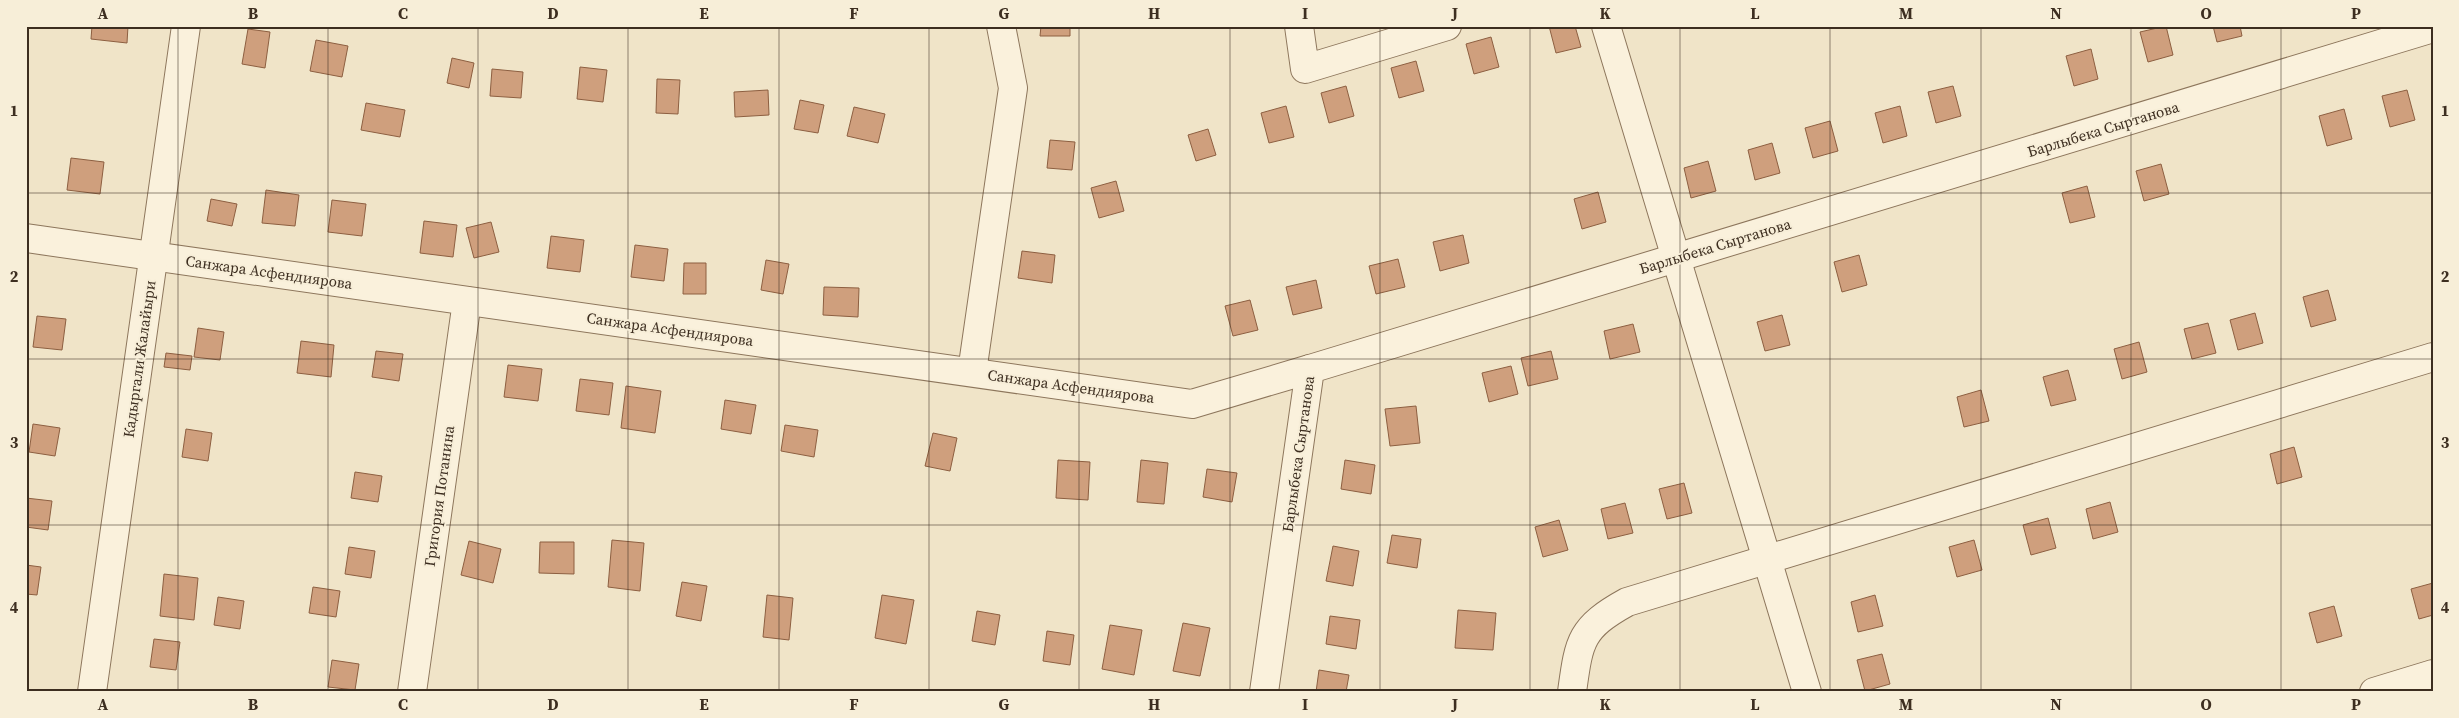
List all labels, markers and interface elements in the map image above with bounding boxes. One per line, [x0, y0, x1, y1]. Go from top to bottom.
text: A [98, 2, 109, 24]
text: B [248, 2, 259, 24]
text: C [398, 2, 408, 24]
text: D [547, 2, 559, 24]
text: E [699, 2, 709, 24]
text: F [849, 2, 859, 24]
text: G [999, 2, 1010, 24]
text: H [1148, 2, 1160, 24]
text: I [1302, 2, 1308, 24]
text: J [1451, 2, 1458, 24]
text: K [1599, 2, 1611, 24]
text: L [1750, 2, 1760, 24]
text: M [1899, 2, 1913, 24]
text: N [2050, 2, 2062, 24]
text: O [2200, 2, 2212, 24]
text: P [2351, 2, 2361, 24]
street label: Барлыбека Сыртанова [2025, 96, 2182, 162]
text: 1 [10, 99, 18, 121]
text: 1 [2441, 99, 2449, 121]
street label: Барлыбека Сыртанова [1637, 213, 1794, 279]
street label: Санжара Асфендиярова [184, 250, 354, 294]
text: 2 [10, 265, 19, 287]
text: 2 [2441, 265, 2450, 287]
street label: Кадыргали Жалайыри [118, 279, 160, 439]
street label: Санжара Асфендиярова [585, 307, 755, 351]
street label: Санжара Асфендиярова [986, 364, 1156, 408]
street label: Барлыбека Сыртанова [1277, 374, 1319, 533]
street label: Григория Потанина [419, 424, 459, 568]
text: 3 [10, 431, 19, 453]
text: 3 [2441, 431, 2450, 453]
text: 4 [10, 596, 19, 618]
text: 4 [2441, 596, 2450, 618]
text: A [98, 693, 109, 715]
text: B [248, 693, 259, 715]
text: C [398, 693, 408, 715]
text: D [547, 693, 559, 715]
text: E [699, 693, 709, 715]
text: F [849, 693, 859, 715]
text: G [999, 693, 1010, 715]
text: H [1148, 693, 1160, 715]
text: I [1302, 693, 1308, 715]
text: J [1451, 693, 1458, 715]
text: K [1599, 693, 1611, 715]
text: L [1750, 693, 1760, 715]
text: M [1899, 693, 1913, 715]
text: N [2050, 693, 2062, 715]
text: O [2200, 693, 2212, 715]
text: P [2351, 693, 2361, 715]

